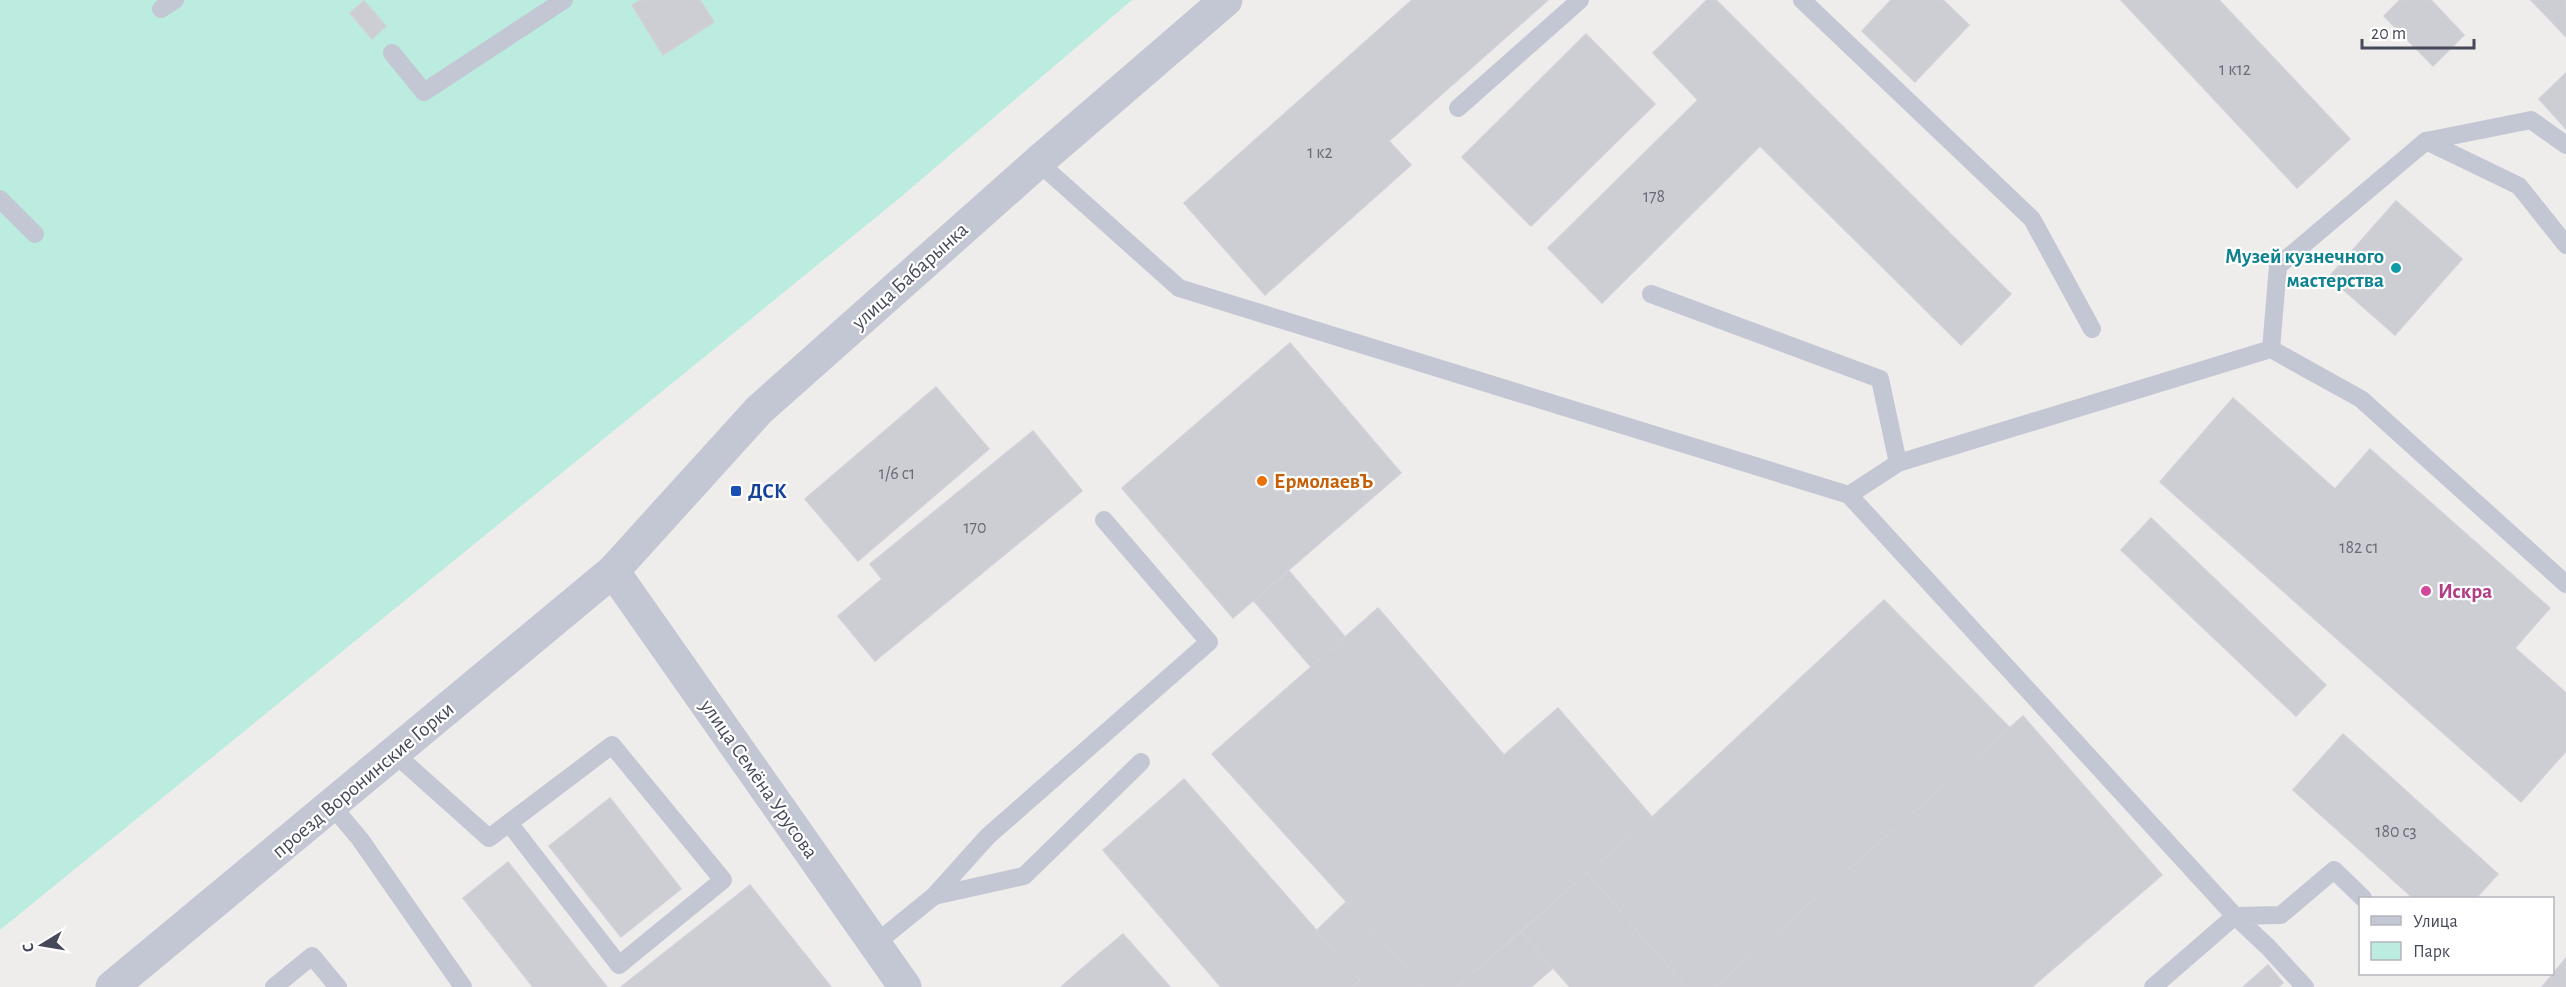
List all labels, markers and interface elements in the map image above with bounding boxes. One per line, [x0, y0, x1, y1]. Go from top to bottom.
scale bar [2362, 12, 2474, 50]
text: 20 m [2371, 25, 2406, 43]
house number: 1 к12 [2219, 61, 2251, 79]
house number: 1 к2 [1307, 144, 1333, 162]
house number: 178 [1643, 188, 1665, 206]
street label: улица Бабарынка [847, 218, 972, 334]
place label: Музей кузнечного мастерства [2225, 246, 2384, 291]
marker: Музей кузнечного мастерства [2389, 261, 2403, 275]
house number: 1/6 с1 [879, 465, 915, 483]
place label: ЕрмолаевЪ [1274, 471, 1373, 492]
marker: ЕрмолаевЪ [1255, 474, 1269, 488]
place label: ДСК [748, 481, 787, 502]
marker: ДСК [729, 484, 743, 498]
house number: 170 [963, 519, 987, 537]
house number: 182 с1 [2339, 539, 2379, 557]
place label: Искра [2438, 581, 2492, 602]
marker: Искра [2419, 584, 2433, 598]
street label: улица Семёна Урусова [696, 695, 822, 863]
street label: проезд Воронинские Горки [268, 698, 458, 862]
house number: 180 c3 [2375, 823, 2417, 841]
legend [2359, 897, 2554, 975]
text: Улица [2413, 913, 2458, 931]
north arrow [12, 915, 72, 975]
text: С [20, 942, 37, 954]
text: Парк [2413, 943, 2451, 961]

